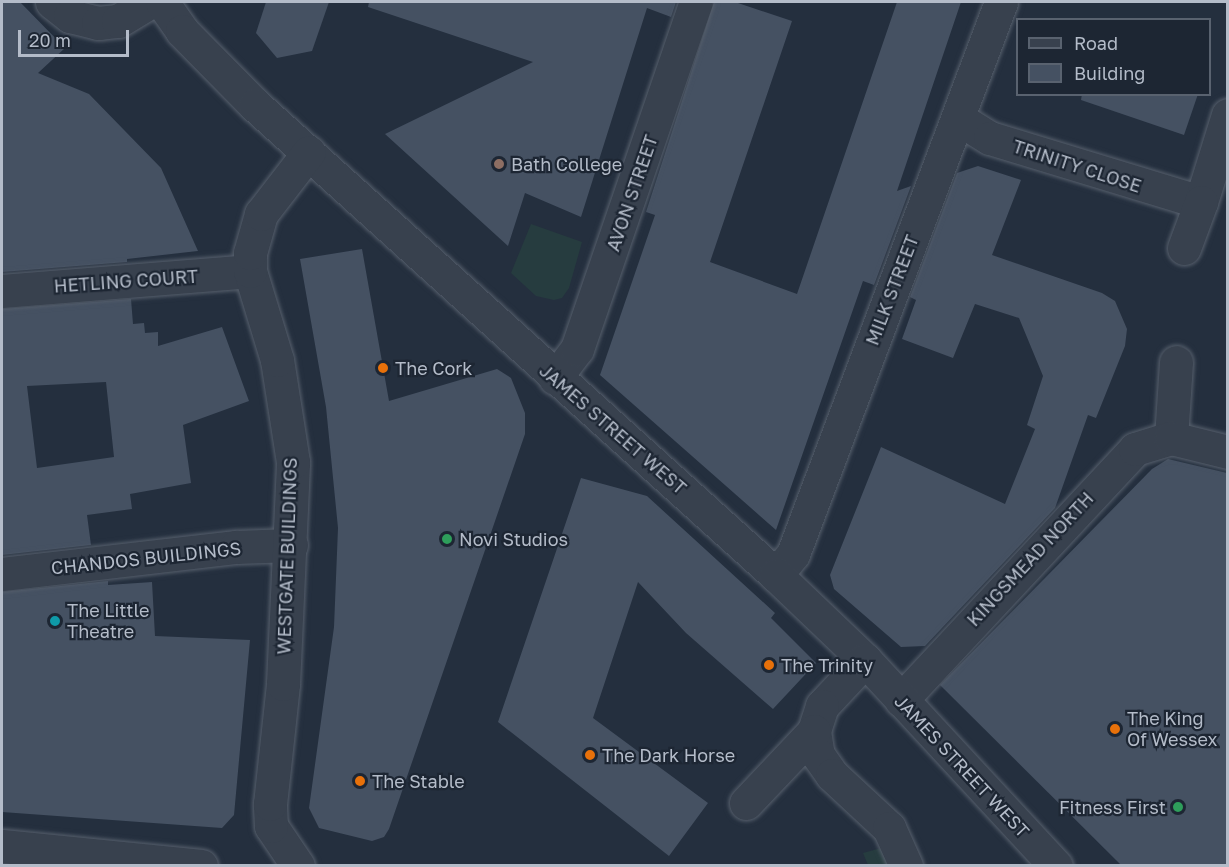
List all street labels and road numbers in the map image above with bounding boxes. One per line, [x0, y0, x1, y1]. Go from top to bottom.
street label: AVON STREET [602, 132, 662, 254]
street label: TRINITY CLOSE [1010, 135, 1144, 197]
street label: MILK STREET [861, 232, 923, 348]
street label: HETLING COURT [53, 265, 199, 297]
street label: JAMES STREET WEST [535, 359, 691, 499]
street label: WESTGATE BUILDINGS [273, 457, 301, 655]
street label: KINGSMEAD NORTH [962, 487, 1098, 631]
street label: CHANDOS BUILDINGS [50, 537, 242, 579]
street label: JAMES STREET WEST [890, 690, 1034, 842]

